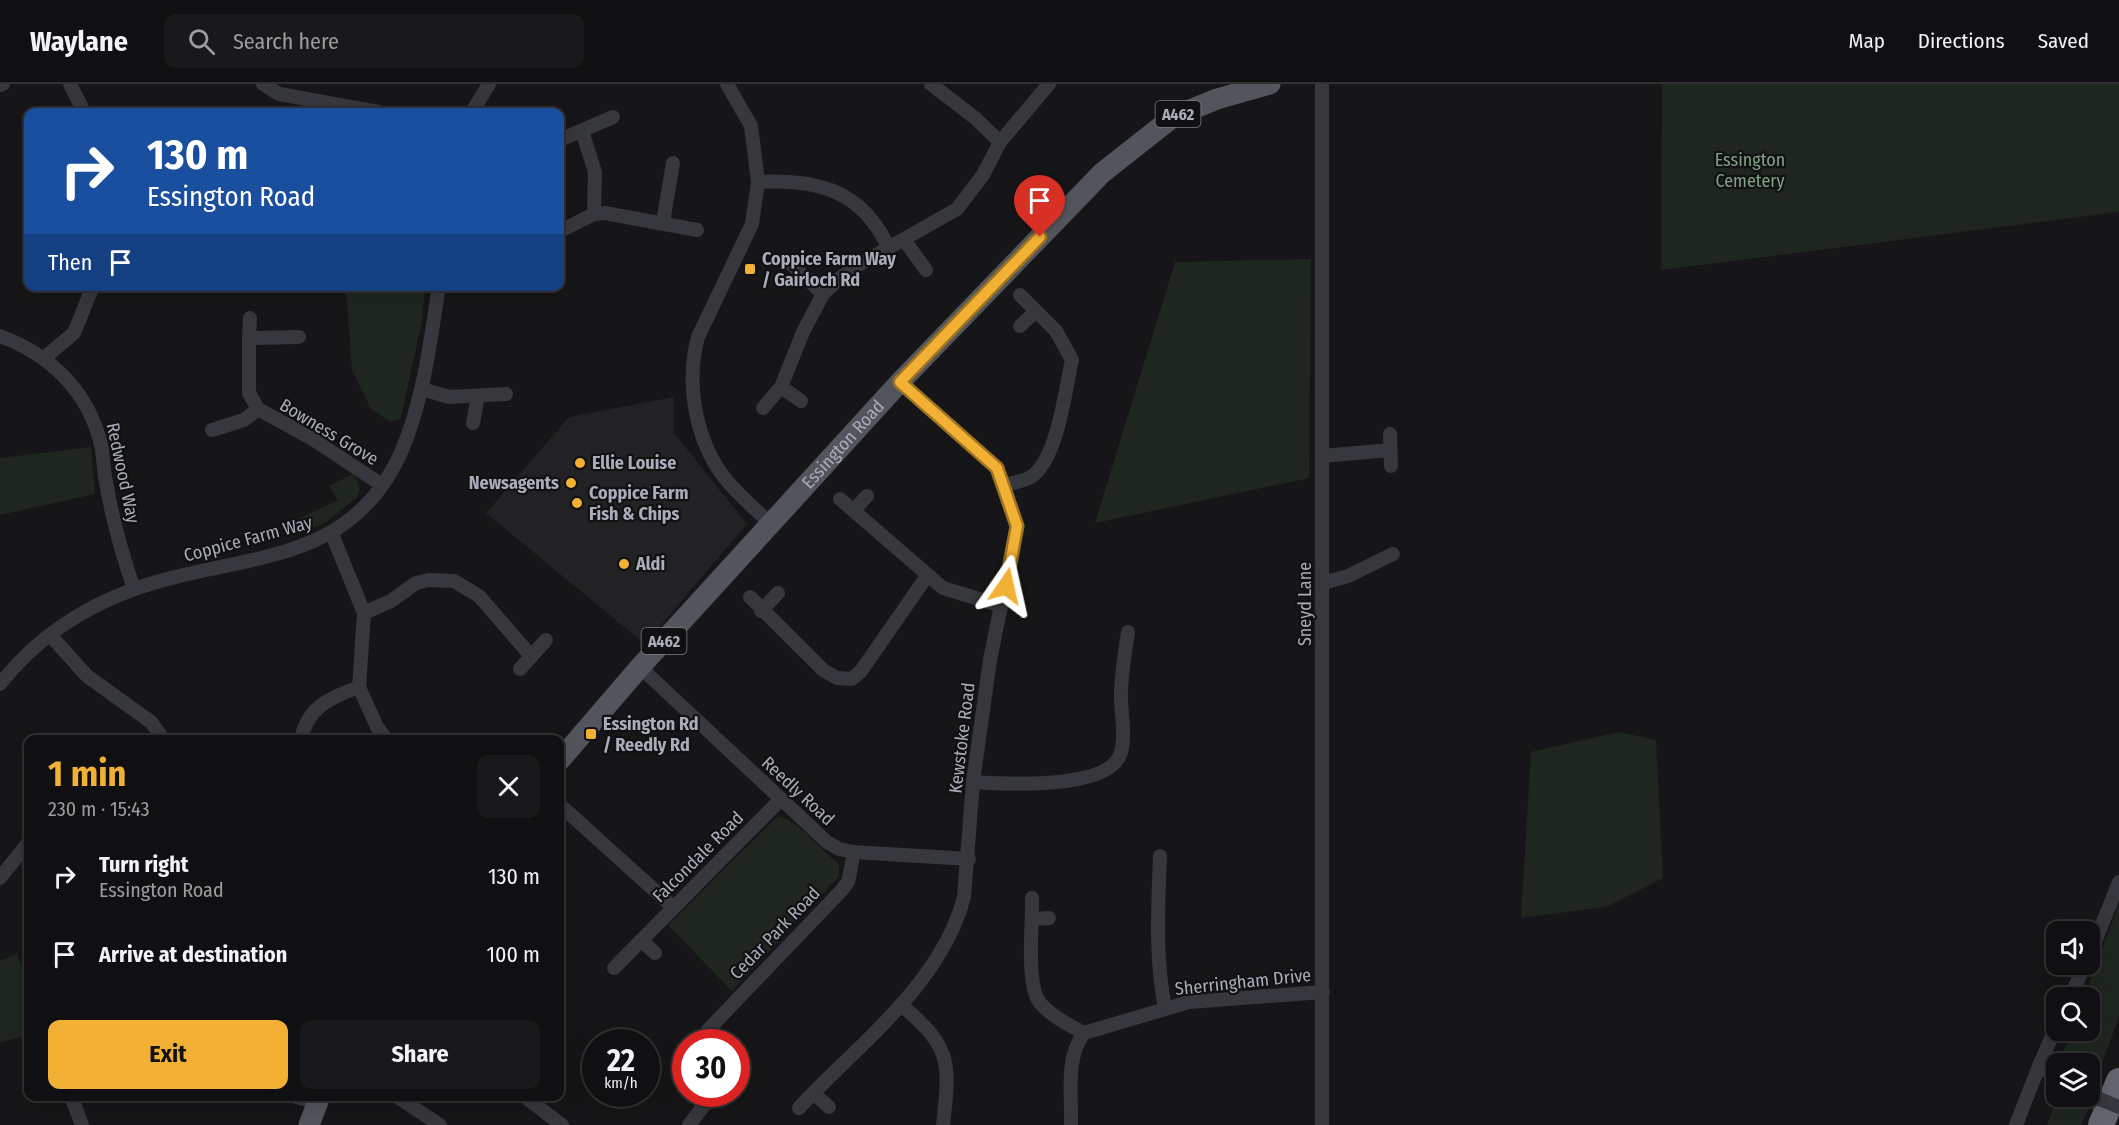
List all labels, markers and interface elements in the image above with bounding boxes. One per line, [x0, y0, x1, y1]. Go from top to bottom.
search box [164, 14, 584, 68]
text: Waylane [30, 25, 128, 58]
icon: search [185, 25, 218, 58]
text: Search here [233, 28, 339, 55]
text: Map [1848, 28, 1885, 54]
text: Directions [1918, 28, 2005, 54]
text: Saved [2038, 28, 2089, 54]
road number: A462 [1156, 101, 1200, 127]
text: 130 m [147, 130, 248, 180]
icon: right [48, 132, 126, 210]
park label: Essington Cemetery [1715, 149, 1785, 192]
pin [1014, 175, 1065, 237]
text: Essington Road [147, 181, 315, 213]
icon: arrive [1023, 184, 1056, 217]
icon: arrive [104, 246, 137, 279]
place label: Coppice Farm Way / Gairloch Rd [762, 248, 896, 291]
text: Then [48, 249, 92, 276]
marker: Coppice Farm Way / Gairloch Rd [743, 262, 757, 276]
street label: Bowness Grove [276, 394, 382, 470]
street label: Essington Road [797, 396, 889, 493]
street label: Redwood Way [102, 421, 144, 525]
place label: Ellie Louise [592, 452, 676, 474]
marker: Ellie Louise [573, 456, 587, 470]
place label: Newsagents [469, 472, 559, 494]
marker: Newsagents [564, 476, 578, 490]
place label: Coppice Farm Fish & Chips [589, 482, 688, 525]
marker: Coppice Farm Fish & Chips [570, 496, 584, 510]
street label: Coppice Farm Way [181, 511, 315, 567]
place label: Aldi [635, 553, 665, 575]
position arrow [974, 554, 1038, 618]
marker: Aldi [617, 557, 631, 571]
street label: Sneyd Lane [1294, 562, 1316, 646]
road number: A462 [642, 628, 686, 654]
street label: Kewstoke Road [944, 681, 980, 795]
place label: Essington Rd / Reedly Rd [603, 713, 699, 756]
marker: Essington Rd / Reedly Rd [584, 727, 598, 741]
text: 1 min [48, 752, 126, 796]
street label: Reedly Road [757, 752, 839, 830]
button: close [477, 755, 540, 818]
text: 230 m · 15:43 [48, 797, 149, 821]
street label: Falcondale Road [648, 807, 748, 907]
text: Turn right [99, 851, 188, 878]
icon: right [48, 860, 81, 893]
text: 130 m [488, 863, 540, 890]
text: Essington Road [99, 878, 224, 902]
street label: Cedar Park Road [725, 882, 825, 984]
map controls [2046, 921, 2100, 1107]
button: sound [2046, 921, 2100, 975]
icon: arrive [48, 938, 81, 971]
text: Arrive at destination [99, 941, 287, 968]
text: 100 m [486, 941, 540, 968]
street label: Sherringham Drive [1174, 964, 1312, 1000]
button: search [2046, 987, 2100, 1041]
button: Exit [48, 1020, 288, 1089]
button: Share [300, 1020, 540, 1089]
speed limit sign: 30 [672, 1029, 750, 1107]
text: 22 [607, 1043, 635, 1079]
button: layers [2046, 1053, 2100, 1107]
text: km/h [604, 1074, 638, 1092]

